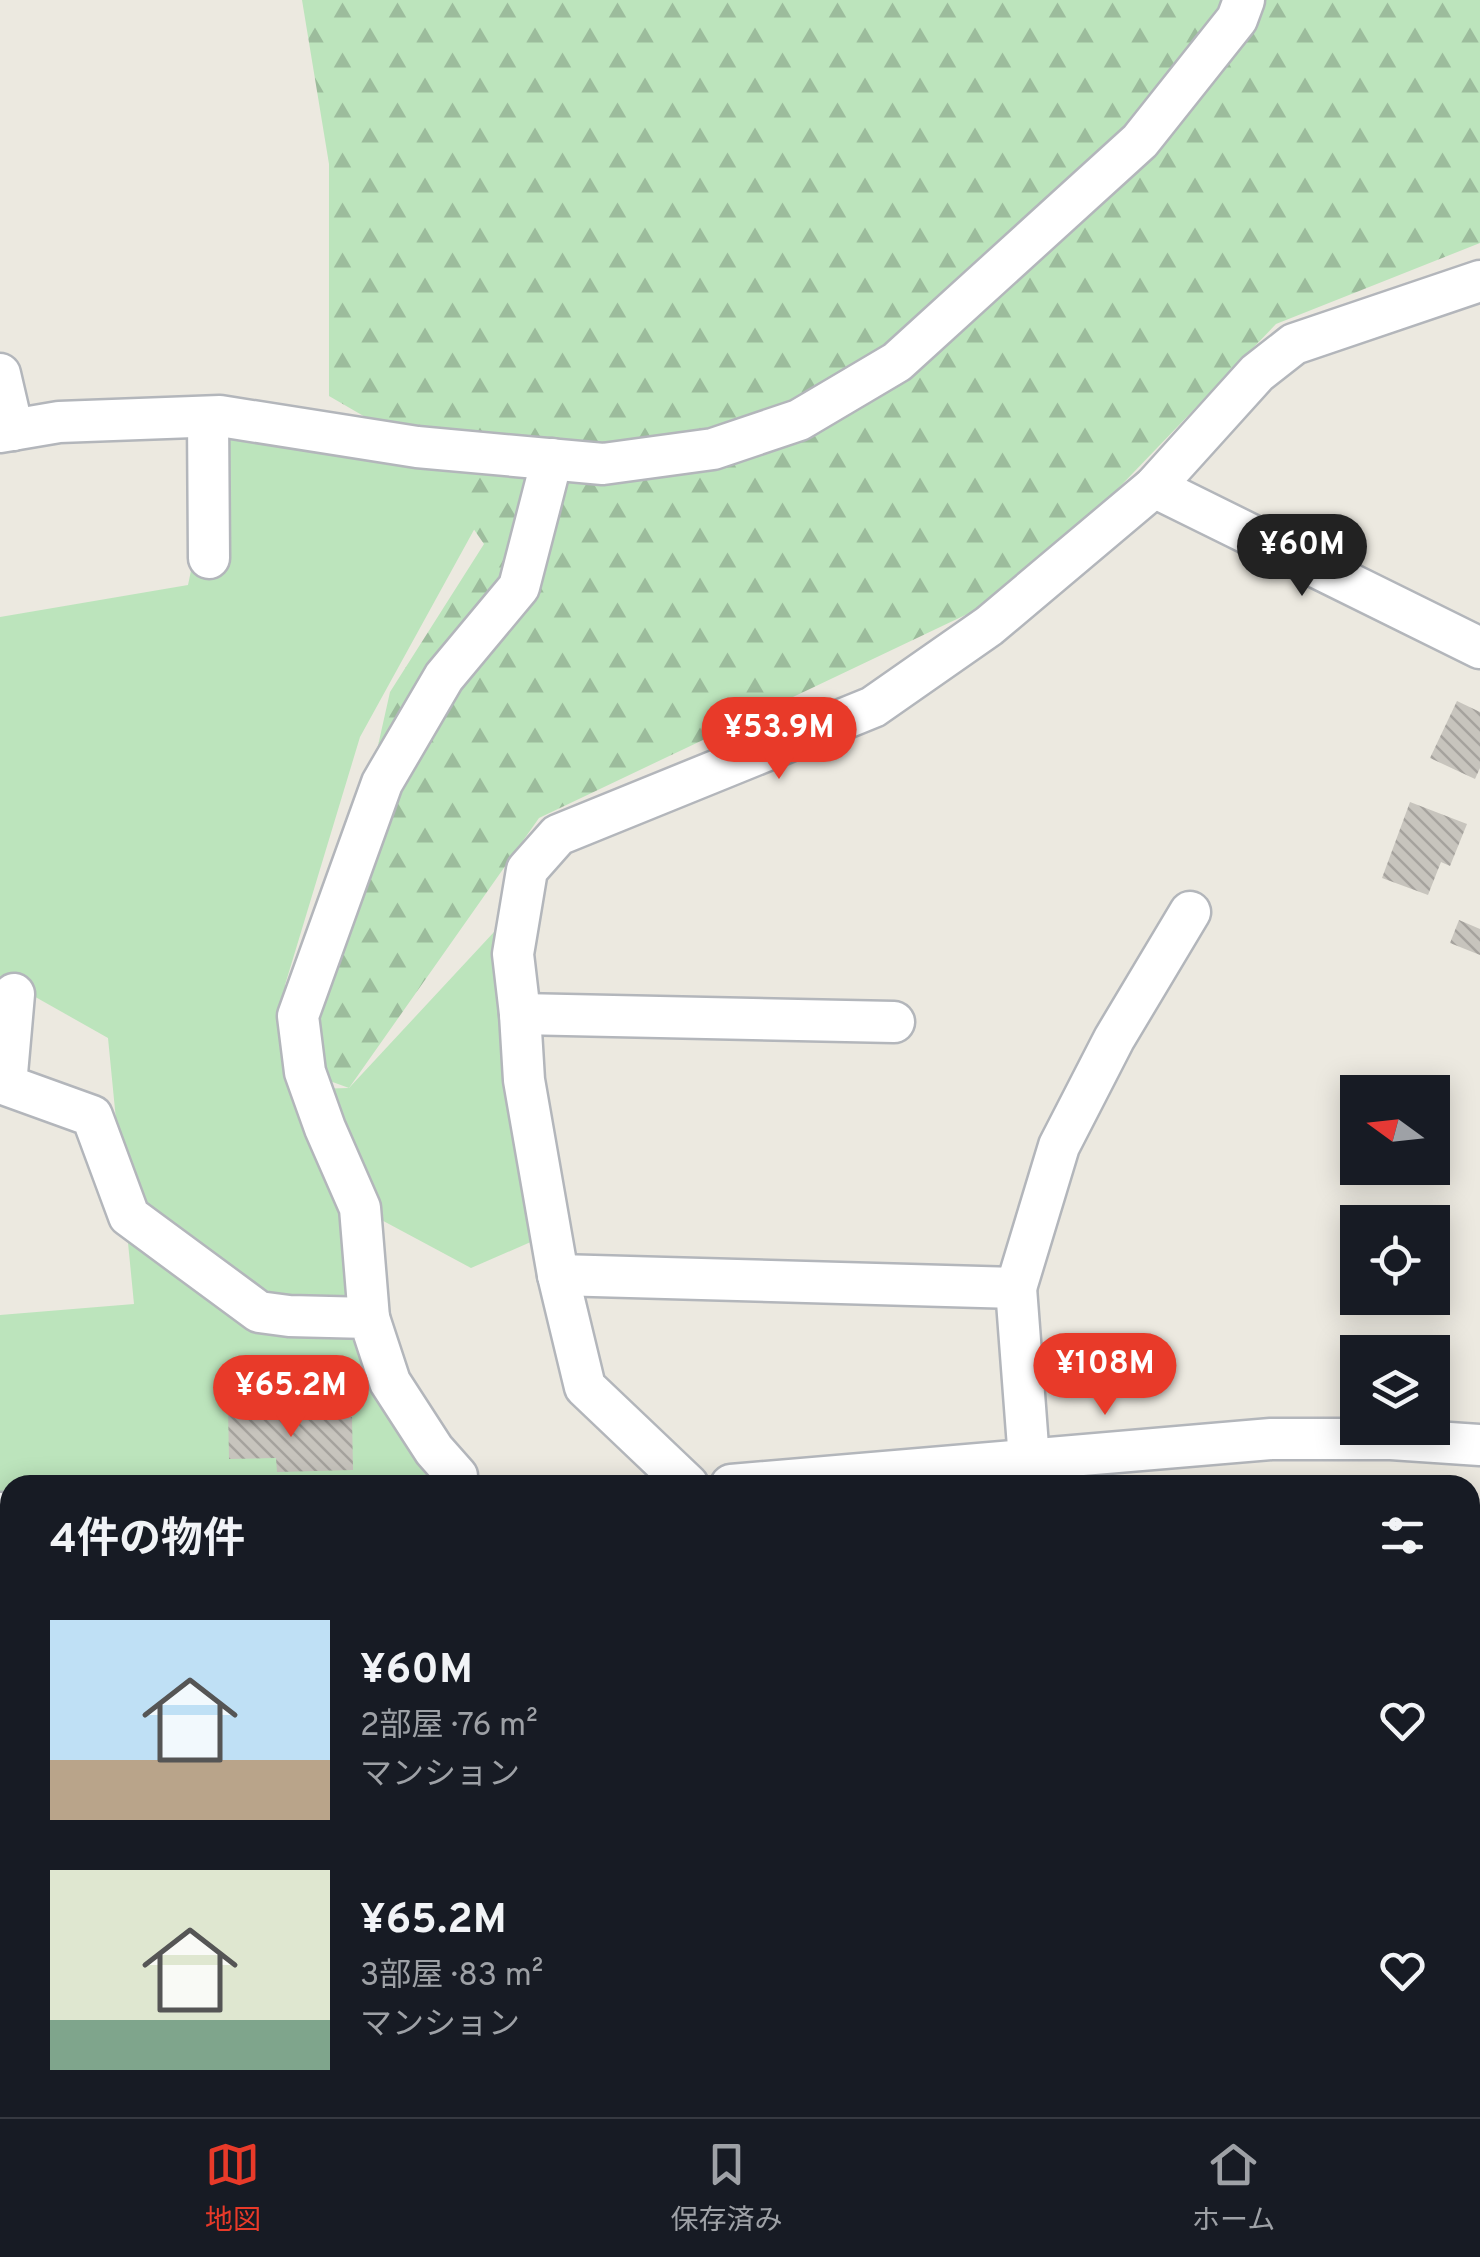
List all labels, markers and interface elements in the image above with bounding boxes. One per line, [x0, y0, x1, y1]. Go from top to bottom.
pin: ¥60M [1243, 514, 1361, 599]
text: ¥60M [1259, 526, 1345, 566]
pin: ¥53.9M [698, 697, 860, 782]
text: ¥53.9M [724, 709, 834, 749]
north arrow [1340, 1075, 1450, 1185]
map controls [1340, 1075, 1450, 1445]
button: locate [1340, 1205, 1450, 1315]
pin: ¥108M [1035, 1333, 1175, 1418]
button: layers [1340, 1335, 1450, 1445]
text: ¥108M [1055, 1345, 1155, 1385]
pin: ¥65.2M [210, 1355, 372, 1440]
text: ¥65.2M [235, 1367, 347, 1407]
icon: filters [1375, 1508, 1430, 1563]
text: 4件の物件 [50, 1515, 245, 1568]
text: ¥60M [360, 1645, 473, 1698]
icon: home [130, 1660, 250, 1780]
icon: heart [1375, 1693, 1430, 1748]
text: 2部屋 · 76 m² [360, 1707, 538, 1747]
text: マンション [360, 1756, 520, 1796]
text: ¥65.2M [360, 1895, 507, 1948]
icon: home [130, 1910, 250, 2030]
icon: heart [1375, 1943, 1430, 1998]
text: 3部屋 · 83 m² [360, 1957, 543, 1997]
text: マンション [360, 2006, 520, 2046]
tab: 地図 [205, 2137, 261, 2240]
tab: 保存済み [670, 2137, 782, 2240]
tab: ホーム [1192, 2137, 1275, 2240]

